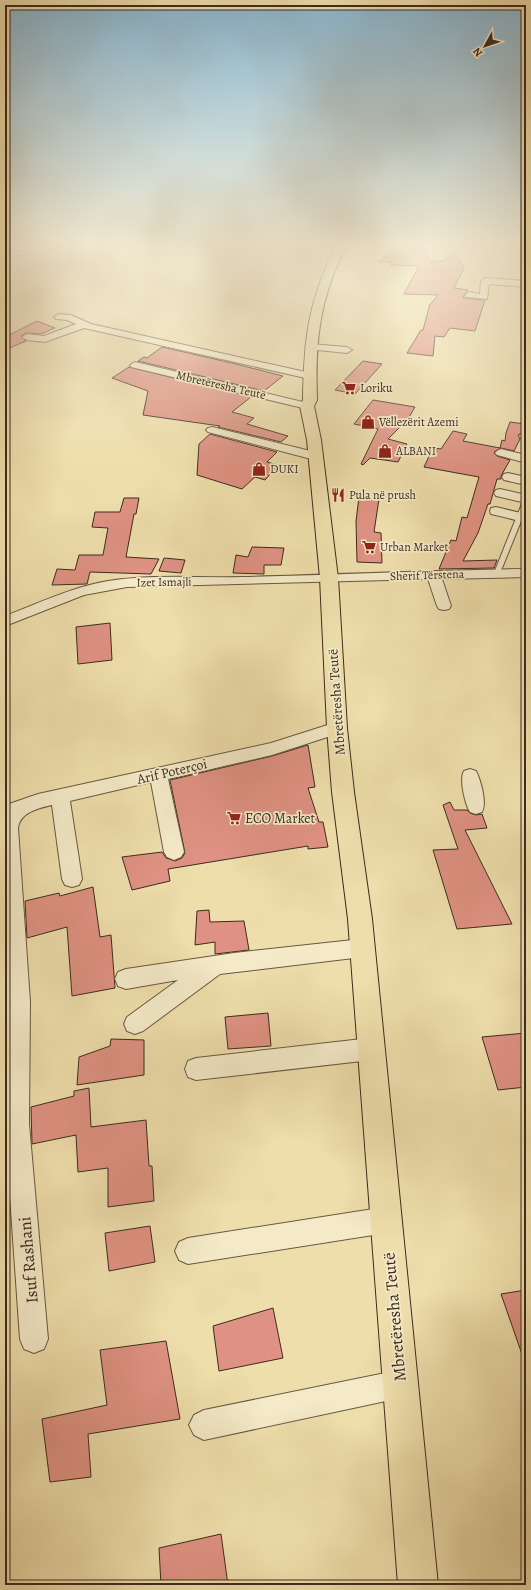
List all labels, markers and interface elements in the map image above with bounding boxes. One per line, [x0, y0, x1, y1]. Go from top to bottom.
north arrow [465, 26, 505, 66]
text: N [469, 44, 486, 60]
street label: Mbretëresha Teutë [175, 367, 267, 403]
supermarket icon: Loriku [341, 380, 357, 396]
place label: Loriku [360, 380, 393, 396]
shop icon: Vëllezërit Azemi [360, 414, 376, 430]
place label: Vëllezërit Azemi [378, 414, 459, 430]
shop icon: ALBANI [377, 443, 393, 459]
place label: ALBANI [395, 443, 436, 459]
shop icon: DUKI [251, 461, 267, 477]
place label: DUKI [270, 461, 298, 477]
restaurant icon: Pula në prush [330, 487, 346, 503]
place label: Pula në prush [349, 487, 417, 503]
supermarket icon: Urban Market [361, 539, 377, 555]
place label: Urban Market [380, 539, 449, 555]
street label: Sherif Tërstena [390, 566, 465, 584]
street label: Izet Ismajli [136, 574, 192, 590]
street label: Mbretëresha Teutë [323, 648, 350, 756]
street label: Arif Poterçoi [134, 754, 209, 789]
place label: ECO Market [245, 809, 316, 828]
supermarket icon: ECO Market [226, 810, 242, 826]
street label: Isuf Rashani [13, 1216, 44, 1304]
street label: Mbretëresha Teutë [377, 1251, 412, 1383]

